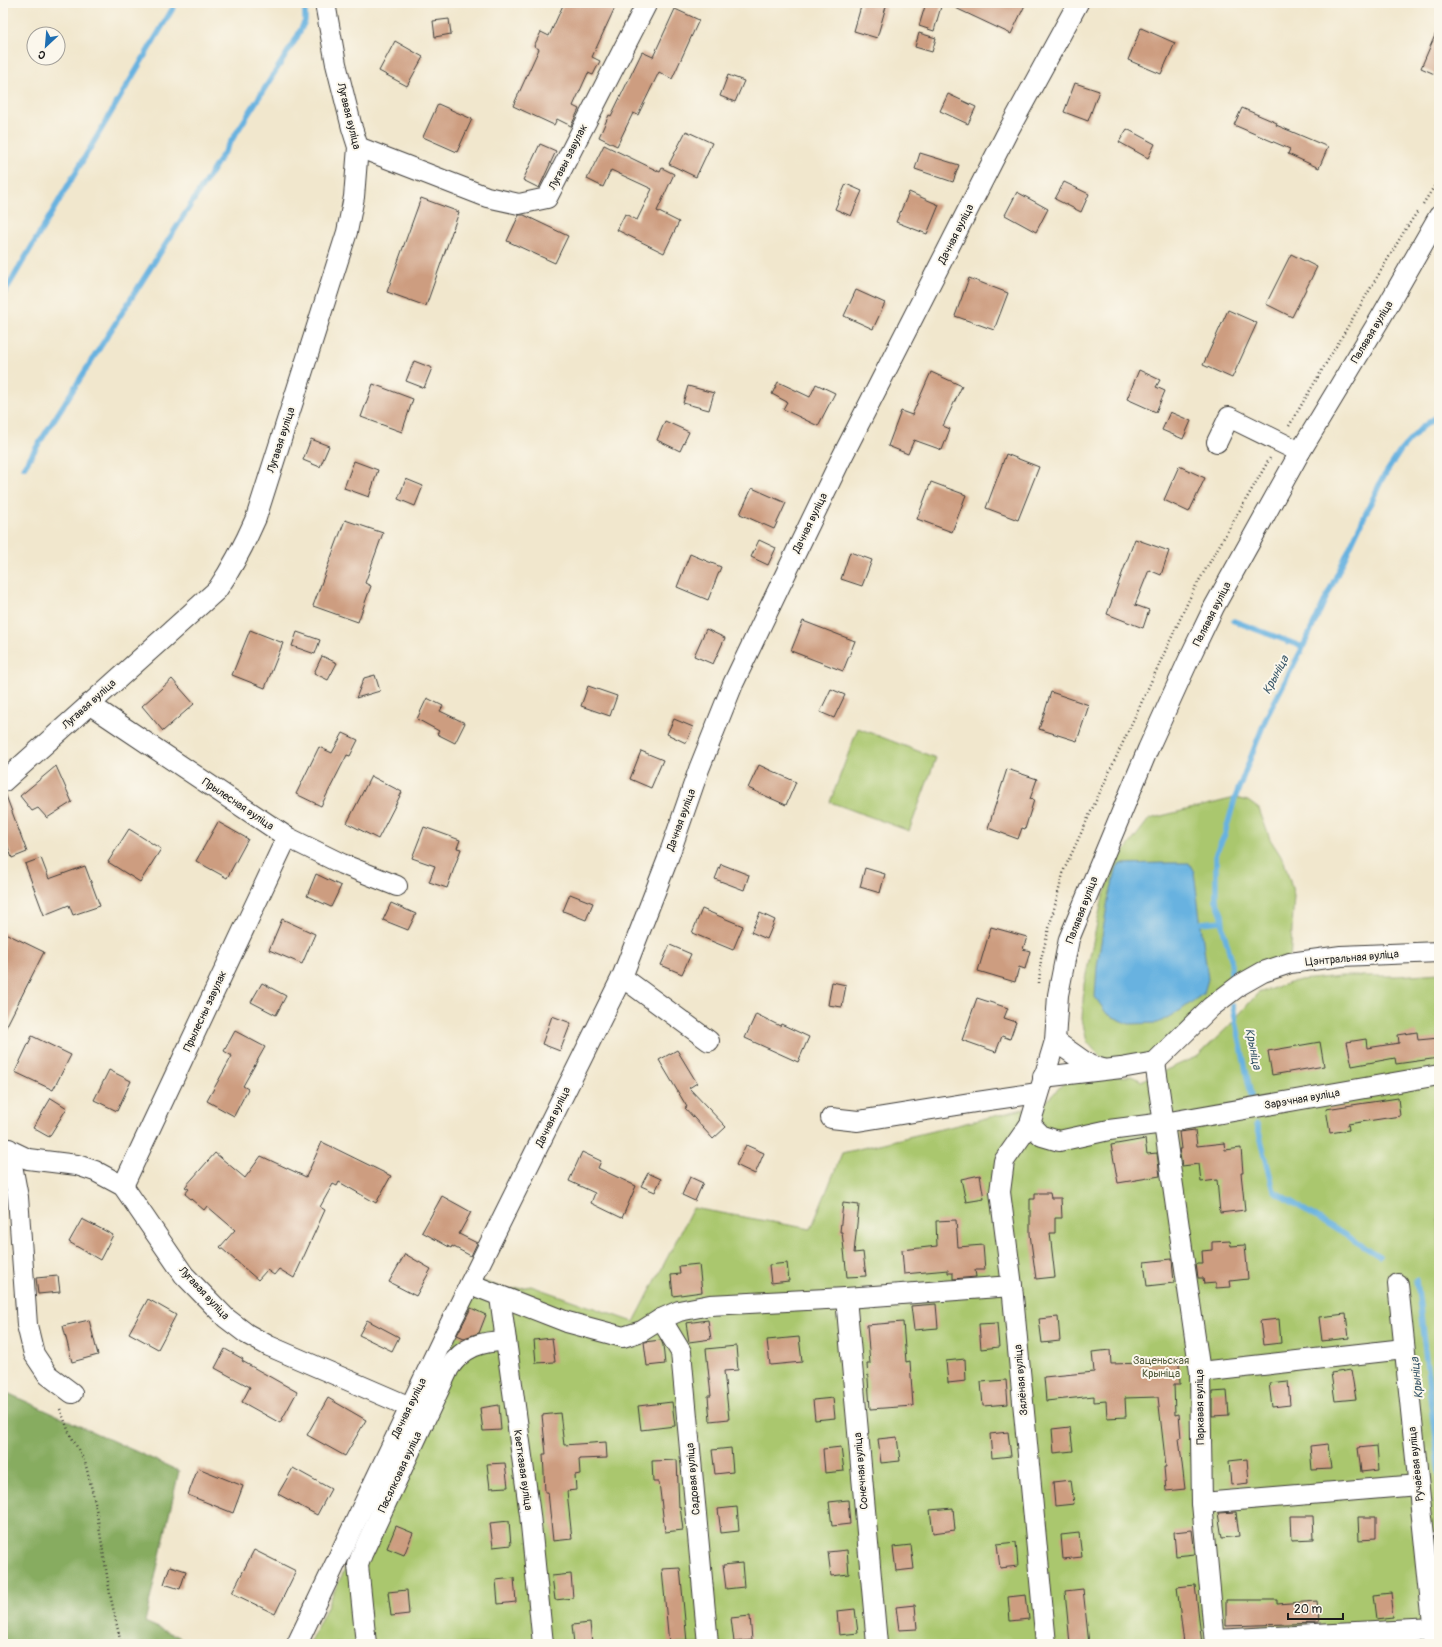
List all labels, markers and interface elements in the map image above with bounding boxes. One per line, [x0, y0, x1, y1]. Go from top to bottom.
north arrow [26, 26, 66, 66]
text: С [36, 47, 48, 62]
street label: Лугавая вуліца [334, 80, 364, 151]
street label: Лугавы завулак [545, 122, 590, 193]
street label: Дачная вуліца [935, 202, 977, 267]
street label: Палявая вуліца [1348, 298, 1396, 366]
street label: Лугавая вуліца [264, 406, 298, 475]
street label: Дачная вуліца [789, 491, 830, 556]
street label: Палявая вуліца [1190, 580, 1234, 648]
water label: Крыніца [1260, 652, 1293, 697]
street label: Лугавая вуліца [59, 676, 119, 732]
street label: Прылесная вуліца [200, 775, 276, 833]
street label: Дачная вуліца [663, 787, 698, 854]
street label: Палявая вуліца [1063, 875, 1101, 945]
street label: Цэнтральная вуліца [1305, 947, 1399, 969]
street label: Прылесны завулак [181, 968, 230, 1053]
water label: Крыніца [1242, 1027, 1265, 1072]
street label: Дачная вуліца [532, 1085, 573, 1150]
street label: Зарэчная вуліца [1263, 1086, 1341, 1112]
street label: Лугавая вуліца [175, 1263, 232, 1322]
street label: Зялёная вуліца [1011, 1344, 1031, 1416]
park label: Заценьская Крыніца [1133, 1354, 1189, 1380]
water label: Крыніца [1407, 1355, 1427, 1399]
street label: Паркавая вуліца [1193, 1369, 1207, 1445]
street label: Дачная вуліца [388, 1376, 429, 1441]
street label: Ручаёвая вуліца [1406, 1426, 1426, 1502]
street label: Пасялковая вуліца [376, 1429, 424, 1515]
street label: Кветкавая вуліца [511, 1429, 535, 1511]
street label: Сонечная вуліца [851, 1432, 871, 1510]
street label: Садовая вуліца [683, 1442, 703, 1516]
scale bar [1288, 1595, 1343, 1621]
text: 20 m [1294, 1602, 1323, 1617]

